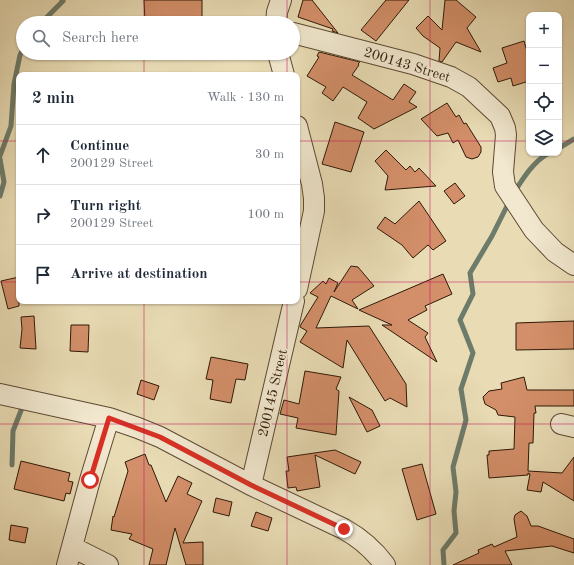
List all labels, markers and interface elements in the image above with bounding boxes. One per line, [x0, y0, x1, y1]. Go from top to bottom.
map controls [526, 12, 562, 156]
button: + [526, 12, 562, 48]
search box [16, 16, 300, 60]
icon: search [30, 27, 52, 49]
text: Search here [62, 31, 139, 46]
street label: 200143 Street [362, 45, 452, 85]
button: − [526, 48, 562, 84]
button: locate [526, 84, 562, 120]
text: 2 min [32, 90, 75, 107]
text: Walk · 130 m [207, 91, 284, 104]
button: layers [526, 120, 562, 156]
text: Continue [70, 139, 129, 154]
icon: ahead [32, 144, 54, 166]
text: 30 m [255, 148, 284, 161]
text: 200129 Street [70, 157, 153, 170]
text: Turn right [70, 199, 141, 214]
icon: right [32, 204, 54, 226]
text: 100 m [247, 208, 284, 221]
text: 200129 Street [70, 217, 153, 230]
icon: arrive [32, 264, 54, 286]
text: Arrive at destination [70, 267, 208, 282]
street label: 200145 Street [256, 348, 290, 438]
route start [81, 471, 99, 489]
route end [335, 520, 353, 538]

